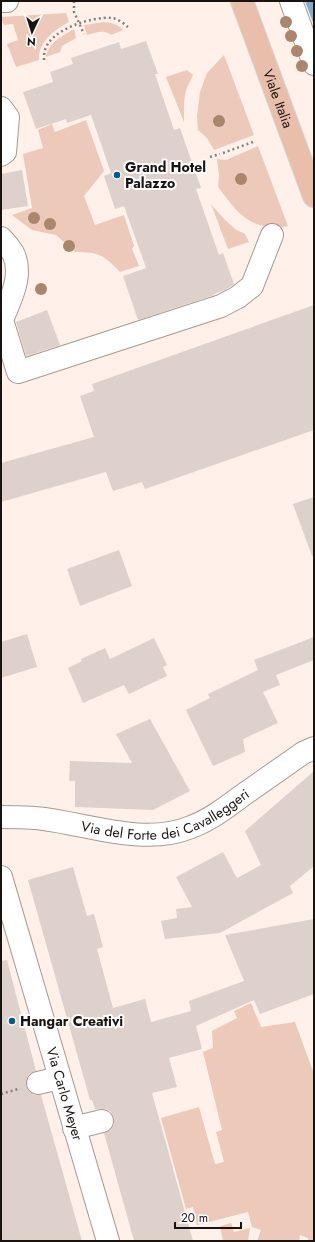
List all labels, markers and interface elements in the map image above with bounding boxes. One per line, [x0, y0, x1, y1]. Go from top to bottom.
north arrow [12, 12, 52, 52]
text: N [26, 34, 36, 50]
street label: Viale Italia [258, 66, 298, 131]
place label: Grand Hotel Palazzo [125, 157, 206, 193]
marker: Grand Hotel Palazzo [112, 170, 122, 180]
street label: Via del Forte dei Cavalleggeri [79, 784, 253, 845]
place label: Hangar Creativi [20, 1011, 123, 1031]
marker: Hangar Creativi [7, 1016, 17, 1026]
street label: Via Carlo Meyer [42, 1045, 88, 1143]
scale bar [175, 1204, 241, 1230]
text: 20 m [181, 1209, 208, 1227]

